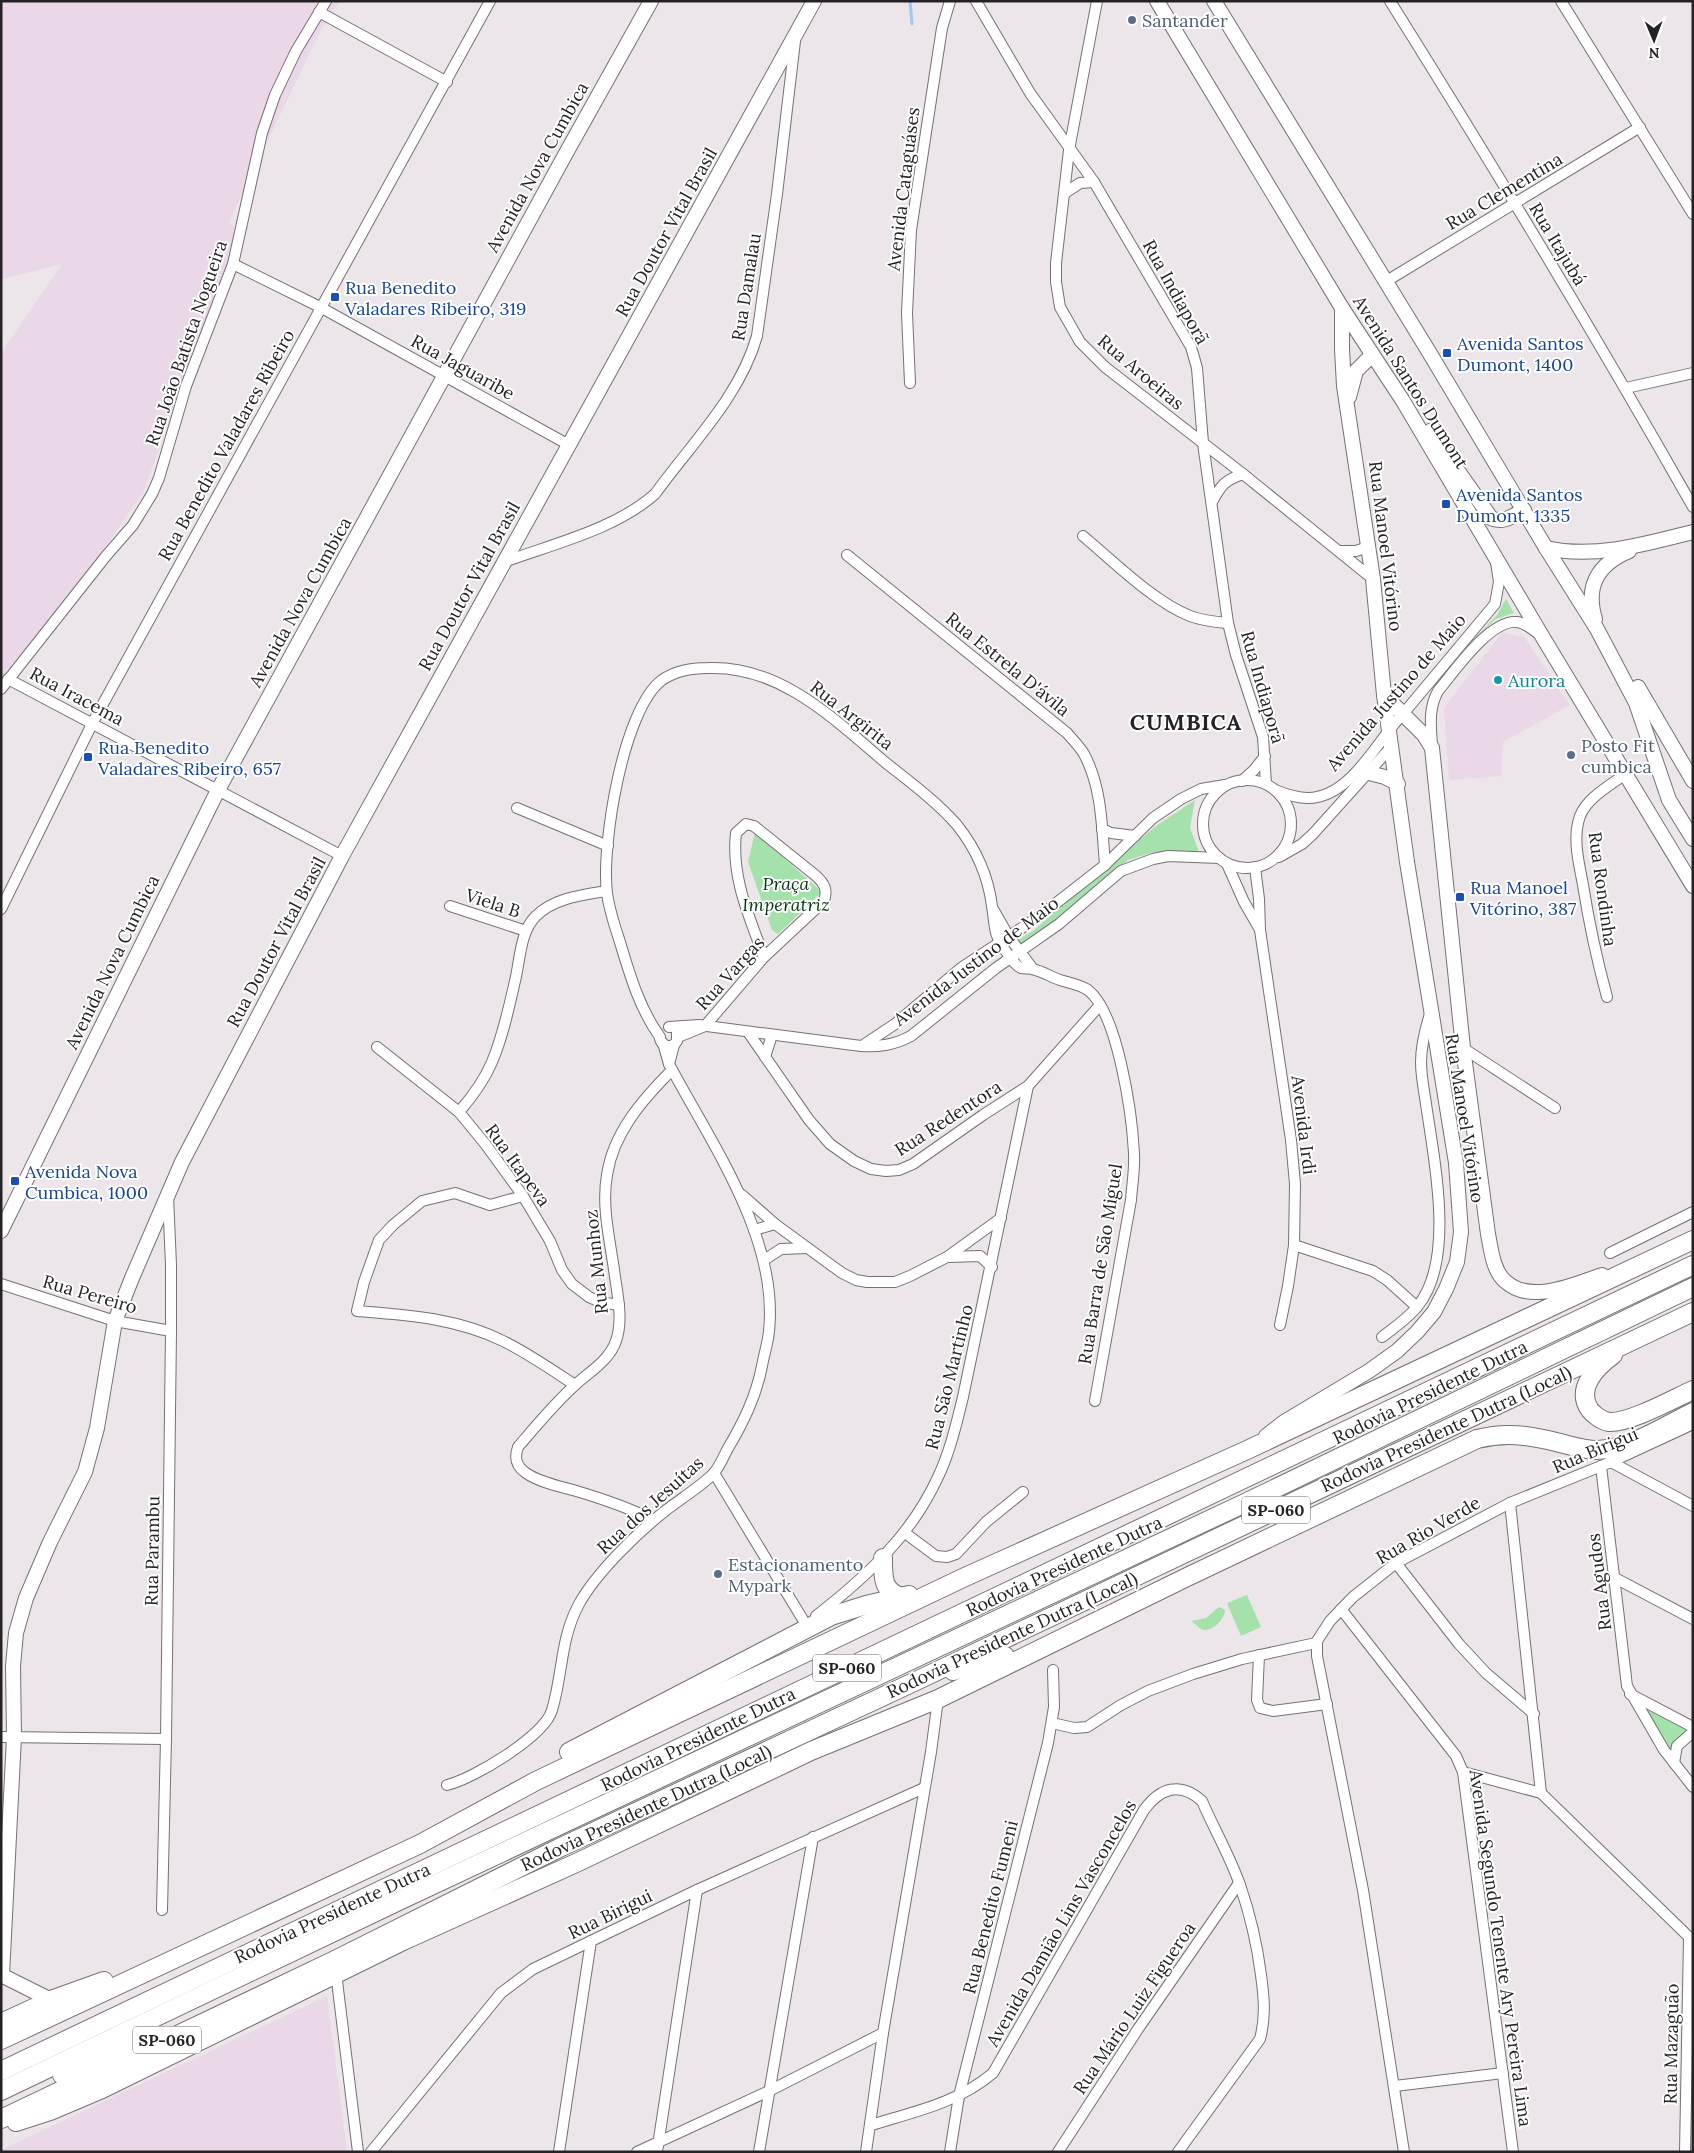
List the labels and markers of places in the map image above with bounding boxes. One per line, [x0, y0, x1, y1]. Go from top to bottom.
place label: Santander [1142, 9, 1228, 32]
marker: Santander [1126, 14, 1138, 26]
place label: Rua Benedito Valadares Ribeiro, 319 [344, 276, 526, 320]
marker: Rua Benedito Valadares Ribeiro, 319 [329, 291, 341, 303]
place label: Avenida Santos Dumont, 1400 [1456, 332, 1584, 376]
marker: Avenida Santos Dumont, 1400 [1441, 347, 1453, 359]
place label: Avenida Santos Dumont, 1335 [1455, 483, 1583, 527]
marker: Avenida Santos Dumont, 1335 [1440, 498, 1452, 510]
place label: Aurora [1507, 669, 1565, 692]
marker: Aurora [1492, 674, 1504, 686]
place label: Posto Fit cumbica [1581, 734, 1655, 778]
place label: Rua Benedito Valadares Ribeiro, 657 [97, 736, 281, 780]
marker: Posto Fit cumbica [1565, 749, 1577, 761]
marker: Rua Benedito Valadares Ribeiro, 657 [82, 751, 94, 763]
place label: Rua Manoel Vitórino, 387 [1469, 876, 1576, 920]
marker: Rua Manoel Vitórino, 387 [1454, 891, 1466, 903]
place label: Avenida Nova Cumbica, 1000 [24, 1160, 148, 1204]
marker: Avenida Nova Cumbica, 1000 [9, 1175, 21, 1187]
place label: Estacionamento Mypark [728, 1553, 863, 1597]
marker: Estacionamento Mypark [712, 1568, 724, 1580]

